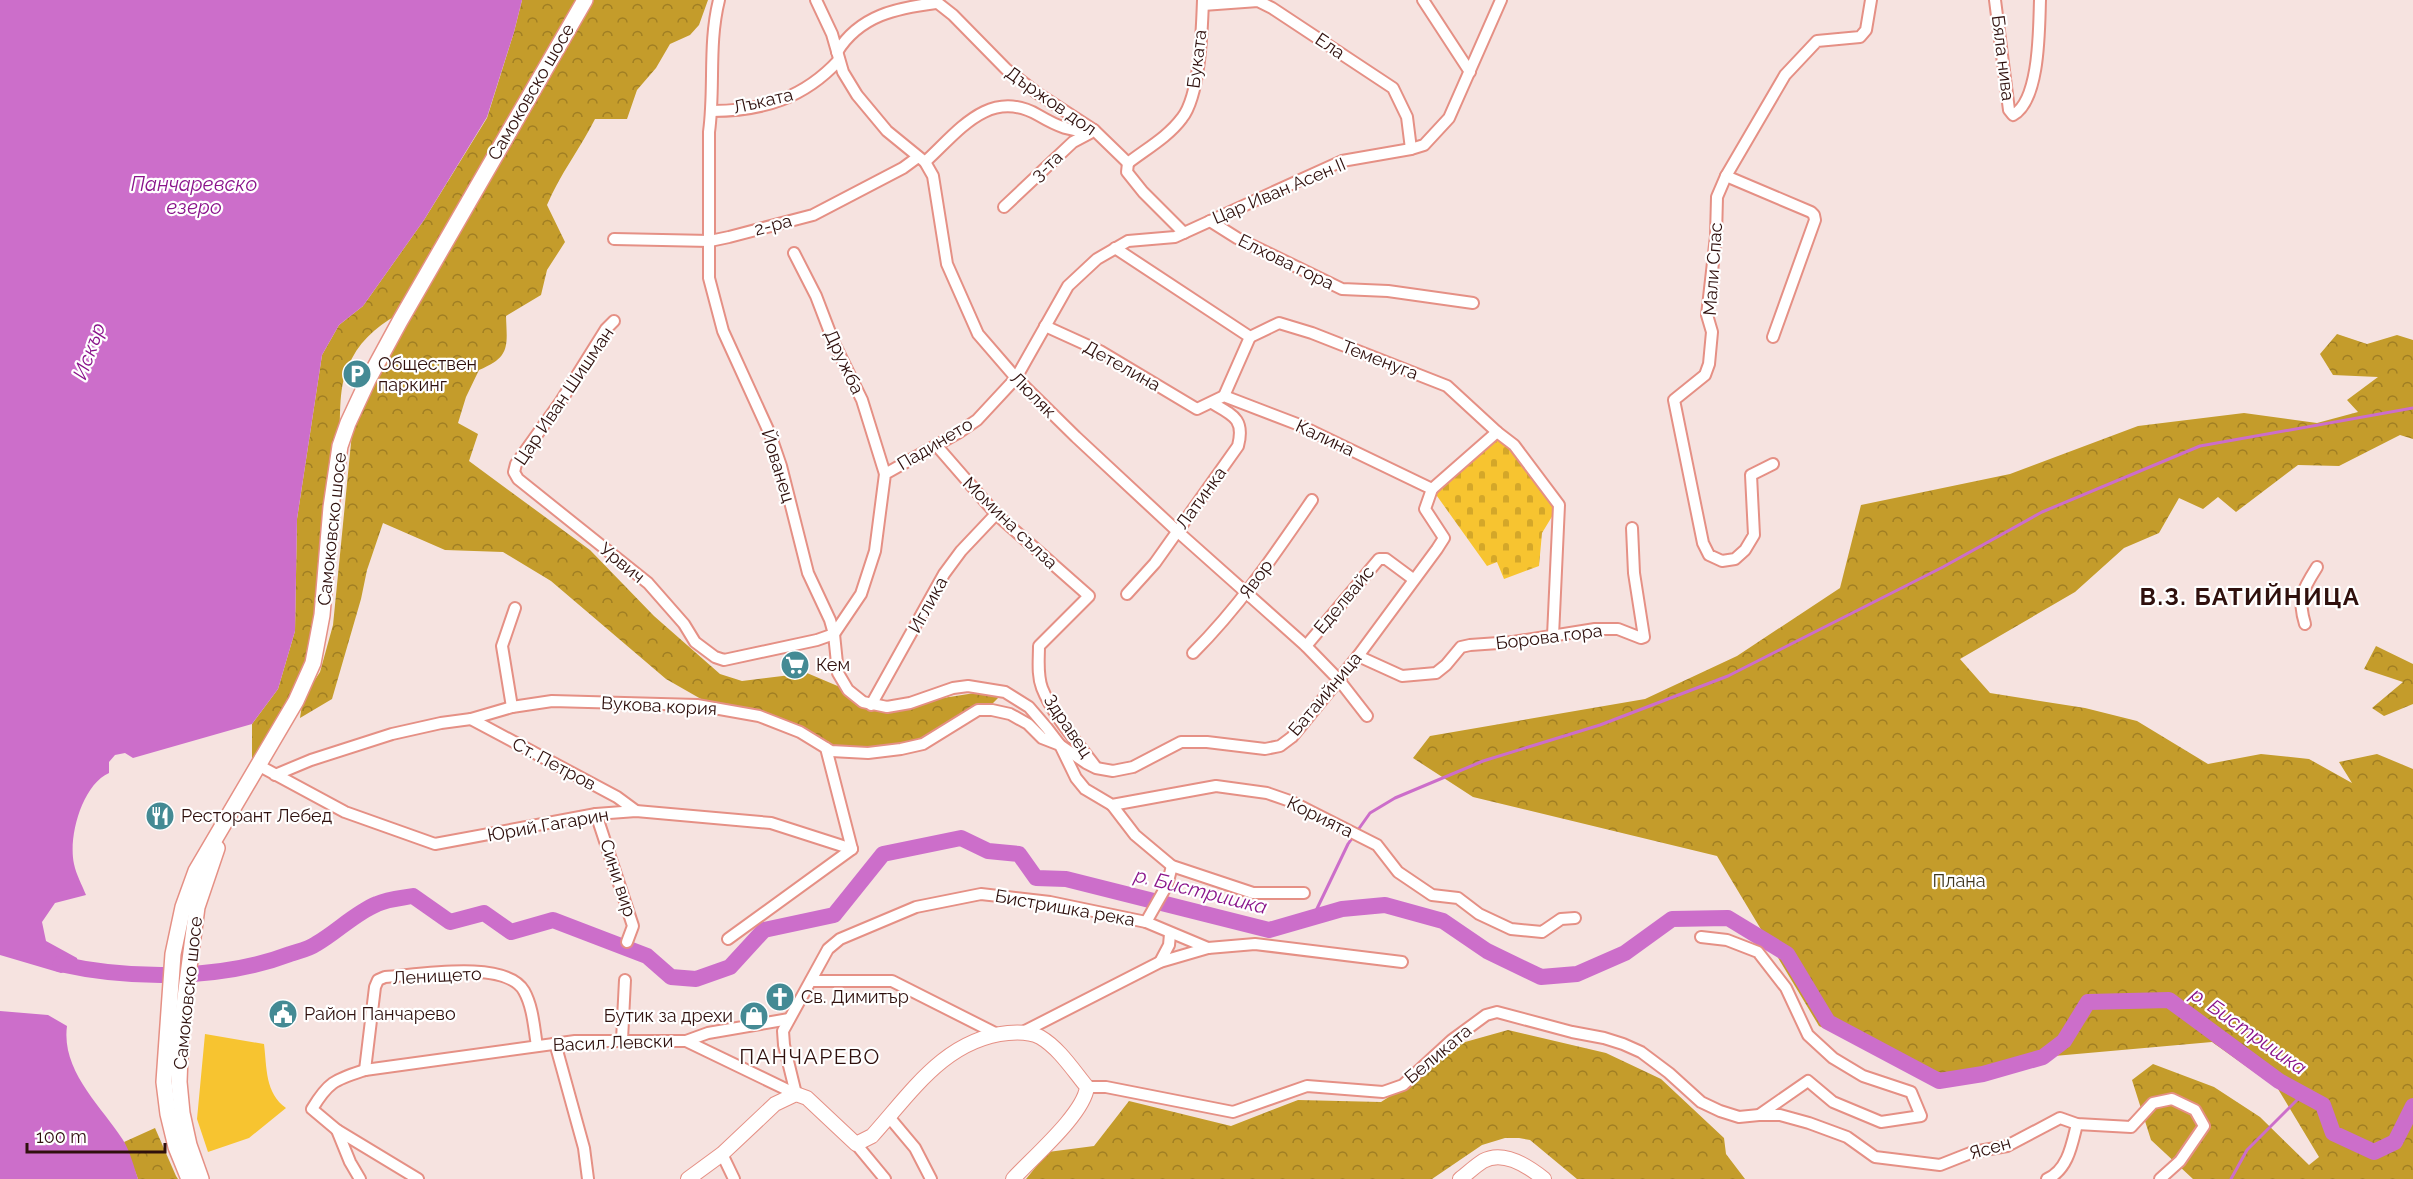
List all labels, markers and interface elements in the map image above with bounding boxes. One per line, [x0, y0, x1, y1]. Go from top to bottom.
street label: Бяла нива [1988, 14, 2019, 102]
street label: Самоковско шосе [483, 19, 578, 164]
street label: Буката [1182, 28, 1211, 89]
street label: Ела [1312, 28, 1349, 63]
street label: Държов дол [1002, 62, 1101, 140]
street label: Лъката [731, 83, 795, 118]
street label: 3-та [1027, 146, 1067, 185]
street label: Цар Иван Асен II [1209, 153, 1349, 228]
water label: Панчаревско езеро [131, 172, 257, 219]
street label: 2-ра [752, 209, 794, 240]
street label: Мали Спас [1699, 222, 1726, 316]
street label: Елхова гора [1235, 229, 1338, 294]
water label: Искър [68, 319, 110, 383]
street label: Цар Иван Шишман [510, 323, 618, 469]
street label: Дружба [820, 326, 869, 397]
street label: Теменуга [1339, 335, 1421, 384]
street label: Детелина [1080, 336, 1164, 395]
place label: Обществен паркинг [378, 353, 477, 395]
parking icon: Обществен паркинг [341, 358, 373, 390]
street label: Люляк [1006, 367, 1061, 422]
street label: Падинето [893, 413, 976, 474]
street label: Калина [1292, 415, 1358, 460]
street label: Йованец [757, 427, 800, 505]
street label: Самоковско шосе [313, 451, 350, 607]
street label: Латинка [1171, 463, 1230, 533]
street label: Момина сълза [959, 472, 1062, 573]
street label: Урвич [596, 538, 649, 587]
street label: Явор [1234, 555, 1277, 602]
street label: Еделвайс [1309, 561, 1378, 638]
street label: Иглика [904, 573, 952, 637]
district label: В.З. БАТИЙНИЦА [2140, 582, 2360, 611]
street label: Борова гора [1494, 620, 1603, 653]
street label: Батаийница [1284, 648, 1366, 740]
supermarket icon: Кем [779, 649, 811, 681]
place label: Кем [816, 654, 850, 675]
street label: Здравец [1040, 690, 1097, 761]
street label: Вукова кория [601, 692, 718, 719]
street label: Ст. Петров [509, 733, 600, 794]
street label: Корията [1284, 792, 1357, 842]
restaurant icon: Ресторант Лебед [144, 800, 176, 832]
street label: Юрий Гагарин [485, 803, 610, 846]
place label: Ресторант Лебед [181, 805, 332, 826]
street label: Сини вир [596, 836, 641, 919]
water label: р. Бистришка [1131, 863, 1270, 919]
park label: Плана [1932, 870, 1986, 891]
street label: Бистришка река [994, 885, 1137, 930]
street label: Самоковско шосе [169, 915, 206, 1071]
street label: Ленището [392, 963, 483, 988]
church icon: Св. Димитър [764, 981, 796, 1013]
water label: р. Бистришка [2186, 982, 2312, 1080]
place label: Св. Димитър [801, 986, 909, 1007]
public building icon: Район Панчарево [267, 998, 299, 1030]
shop icon: Бутик за дрехи [738, 1000, 770, 1032]
place label: Район Панчарево [304, 1003, 456, 1024]
place label: Бутик за дрехи [604, 1005, 733, 1026]
street label: Беликата [1400, 1020, 1475, 1088]
street label: Васил Левски [552, 1030, 674, 1055]
district label: ПАНЧАРЕВО [739, 1044, 881, 1069]
scale bar [27, 1116, 165, 1154]
text: 100 m [36, 1126, 87, 1147]
street label: Ясен [1967, 1132, 2013, 1163]

